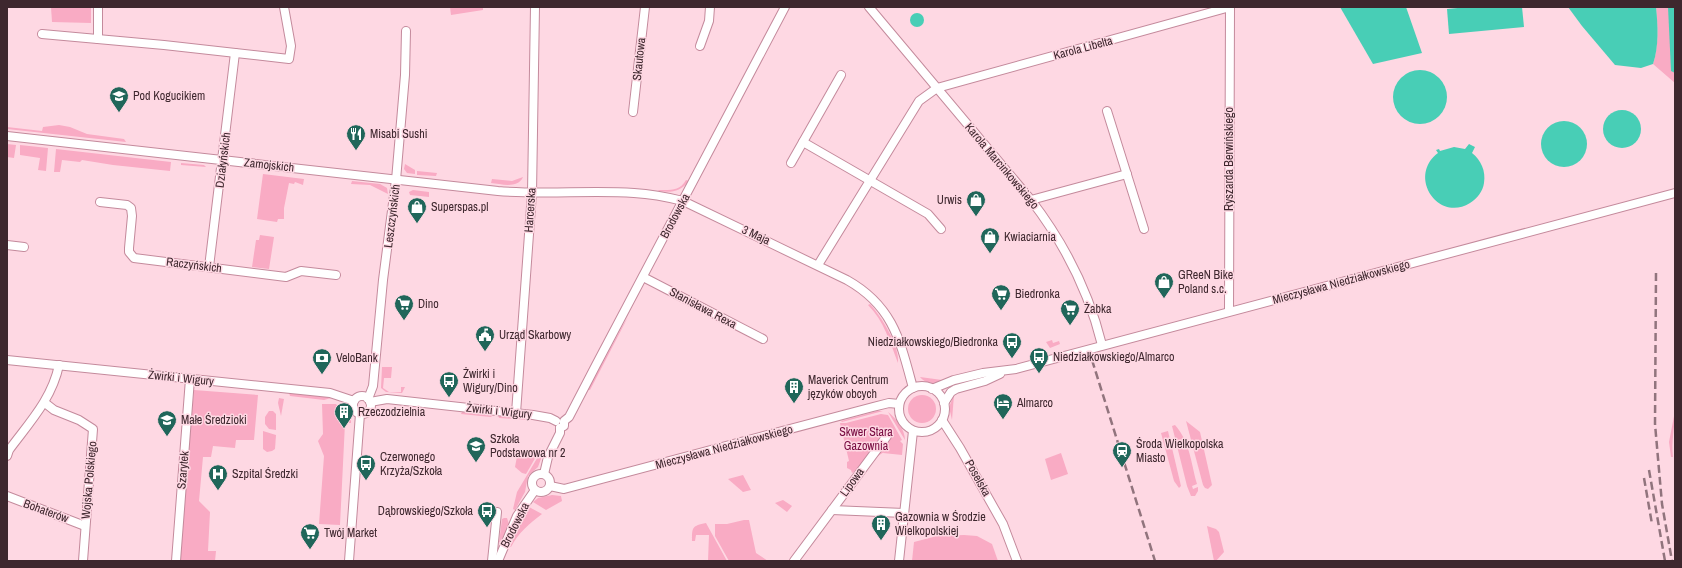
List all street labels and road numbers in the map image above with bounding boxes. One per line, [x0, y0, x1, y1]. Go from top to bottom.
street label: Karola Libelta [1052, 32, 1115, 64]
street label: Skautowa [629, 36, 649, 81]
street label: Ryszarda Berwińskiego [1221, 107, 1237, 211]
street label: Karola Marcinkowskiego [961, 120, 1043, 212]
street label: Działyńskich [212, 131, 234, 189]
street label: Zamojskich [243, 154, 295, 176]
street label: Leszczyńskich [380, 183, 404, 249]
street label: Harcerska [520, 187, 540, 233]
street label: Brodowska [657, 190, 694, 241]
street label: 3 Maja [739, 222, 773, 249]
street label: Raczyńskich [165, 254, 223, 276]
street label: Mieczysława Niedziałkowskiego [1271, 256, 1411, 308]
street label: Stanisława Rexa [667, 284, 740, 333]
street label: Żwirki i Wigury [147, 367, 215, 389]
street label: Żwirki i Wigury [465, 400, 533, 422]
street label: Mieczysława Niedziałkowskiego [654, 421, 794, 473]
street label: Wojska Polskiego [78, 440, 100, 520]
street label: Szarytek [173, 450, 193, 490]
street label: Poselska [961, 457, 995, 500]
street label: Lipowa [836, 464, 868, 500]
street label: Bohaterów [21, 495, 72, 527]
street label: Brodowska [497, 499, 533, 550]

